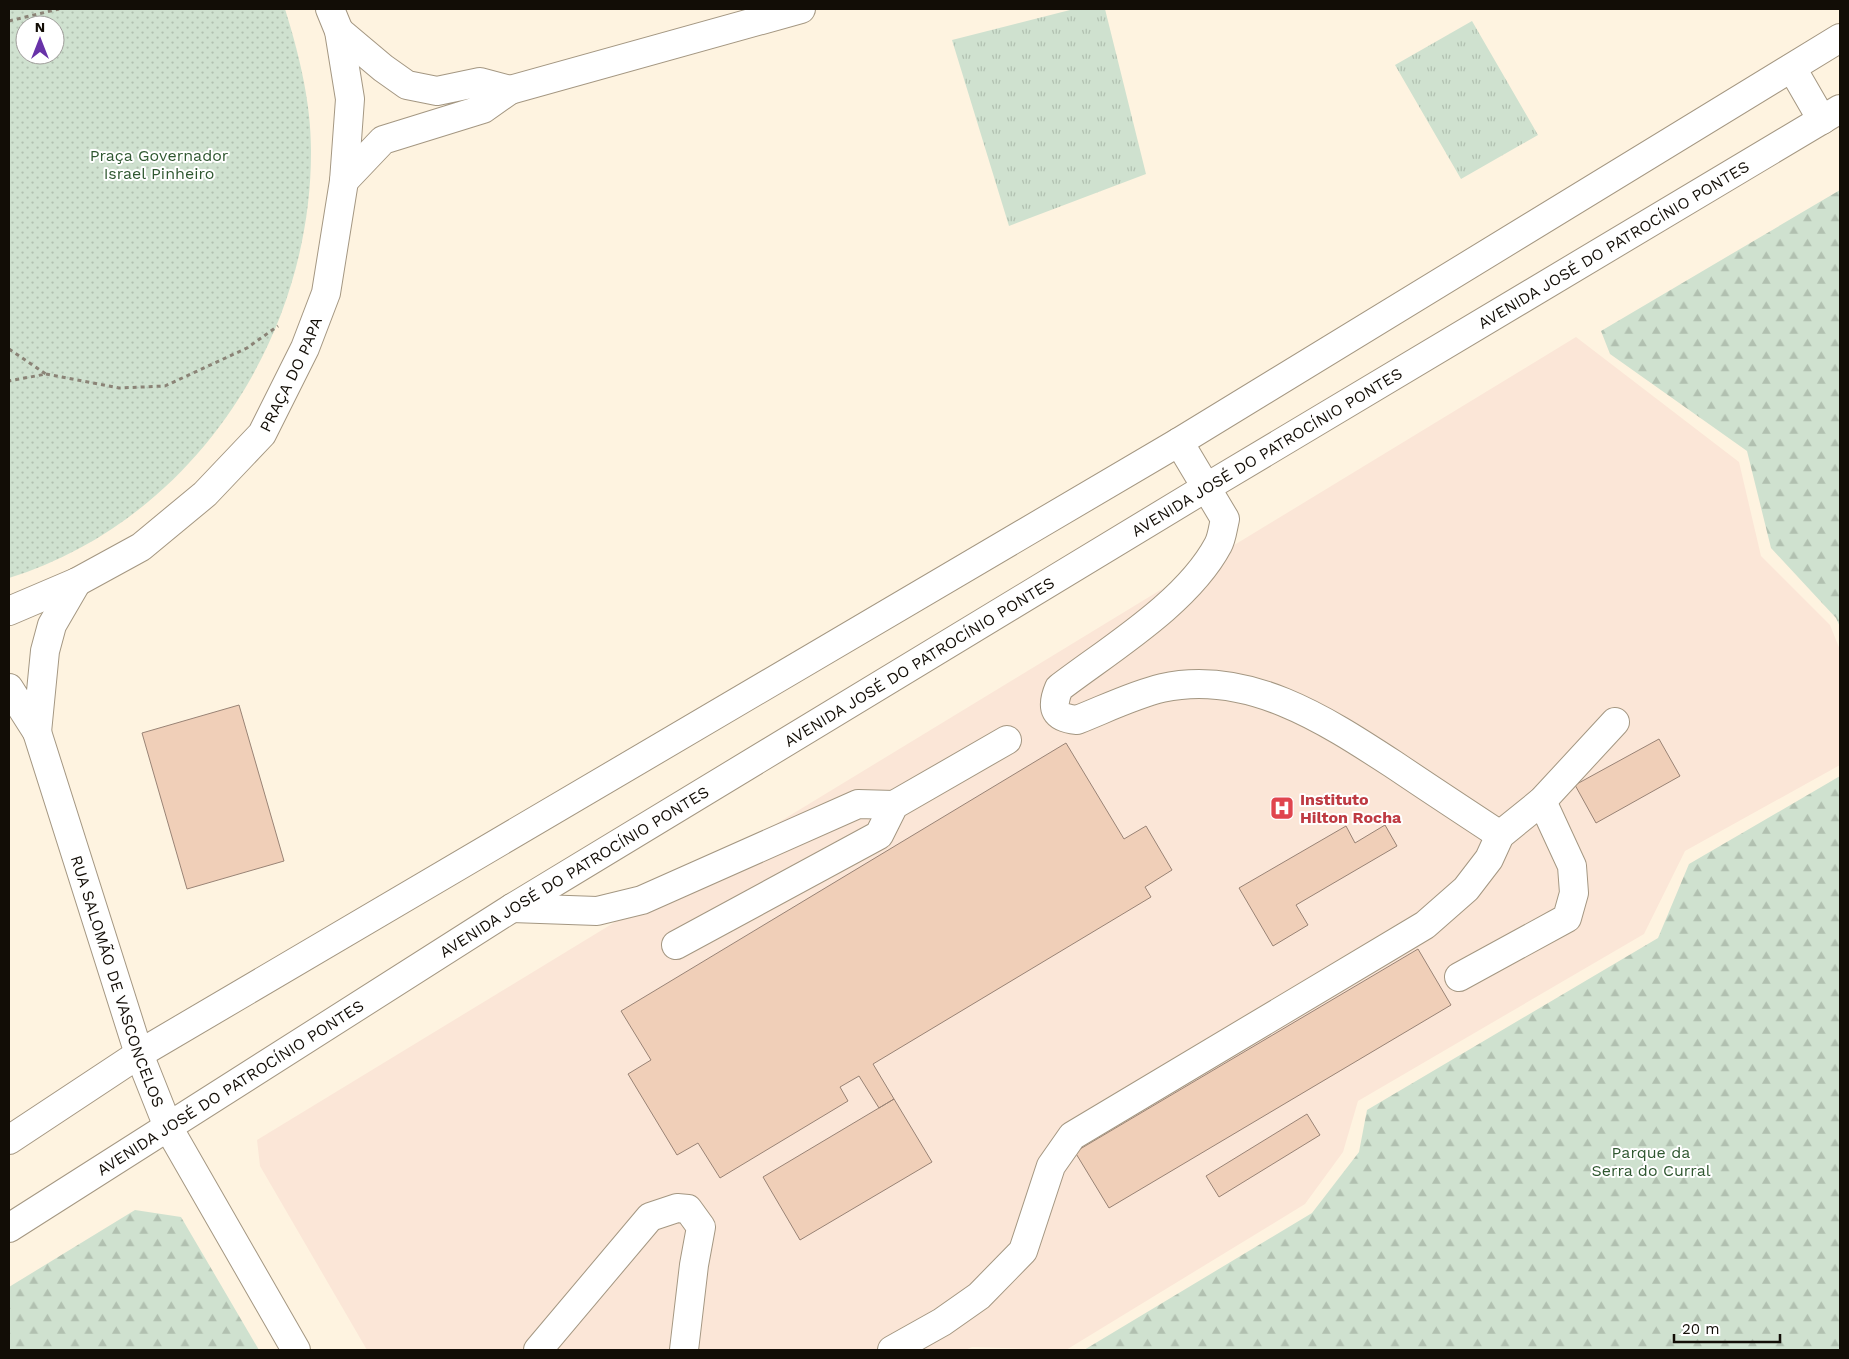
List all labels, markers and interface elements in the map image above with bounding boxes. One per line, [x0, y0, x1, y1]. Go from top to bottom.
north arrow [15, 15, 65, 65]
text: N [35, 19, 45, 35]
park label: Praça Governador Israel Pinheiro [90, 146, 229, 183]
street label: AVENIDA JOSÉ DO PATROCÍNIO PONTES [1474, 156, 1752, 333]
street label: PRAÇA DO PAPA [255, 314, 326, 435]
street label: AVENIDA JOSÉ DO PATROCÍNIO PONTES [1128, 363, 1405, 540]
street label: AVENIDA JOSÉ DO PATROCÍNIO PONTES [780, 572, 1058, 751]
street label: AVENIDA JOSÉ DO PATROCÍNIO PONTES [436, 782, 712, 961]
place label: Instituto Hilton Rocha [1300, 790, 1402, 827]
hospital icon: Instituto Hilton Rocha [1269, 795, 1295, 821]
street label: RUA SALOMÃO DE VASCONCELOS [67, 853, 169, 1110]
street label: AVENIDA JOSÉ DO PATROCÍNIO PONTES [93, 995, 367, 1179]
park label: Parque da Serra do Curral [1591, 1143, 1711, 1180]
scale bar [1674, 1312, 1780, 1344]
text: 20 m [1682, 1320, 1720, 1338]

